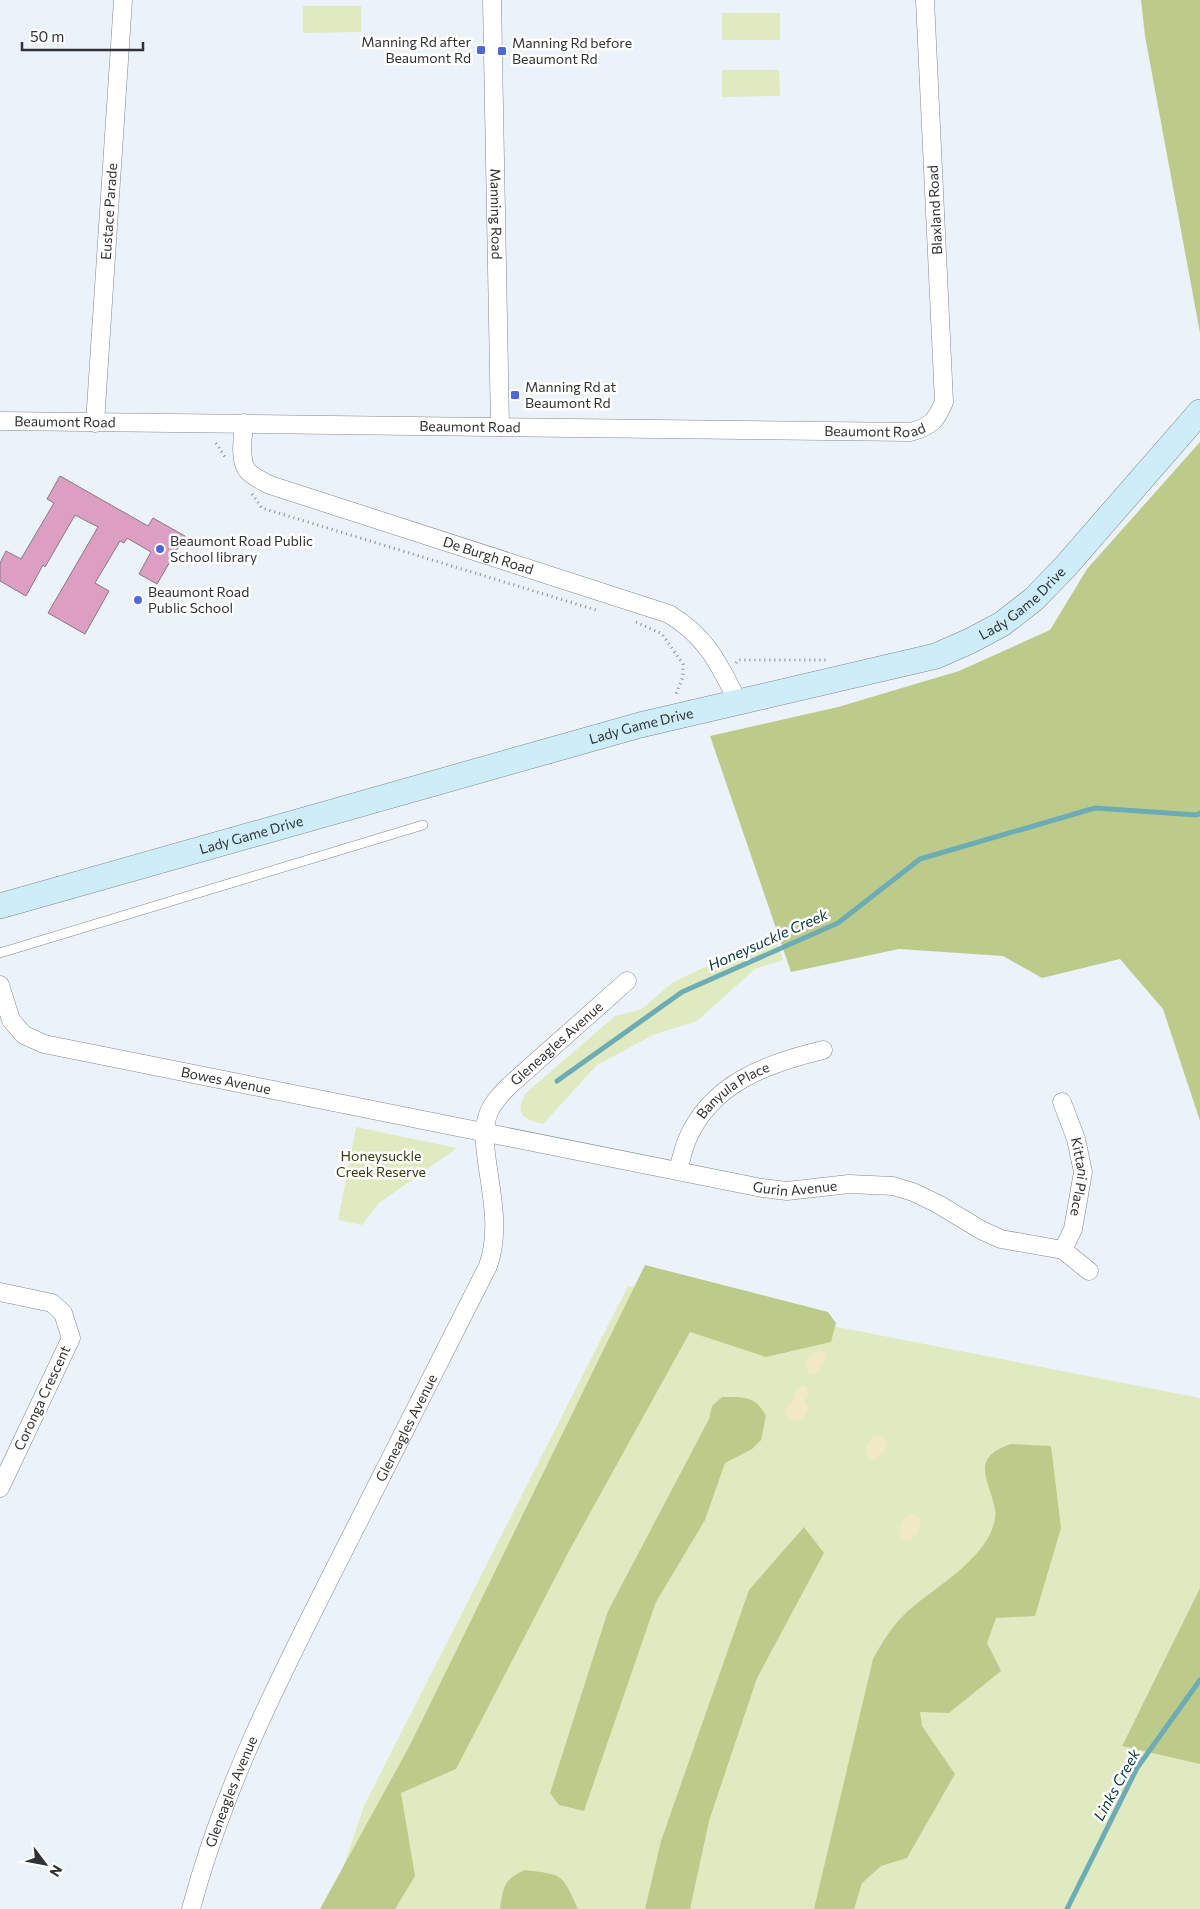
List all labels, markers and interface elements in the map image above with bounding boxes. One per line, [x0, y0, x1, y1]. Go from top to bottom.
scale bar [22, 20, 144, 52]
text: 50 m [30, 27, 64, 45]
place label: Manning Rd after Beaumont Rd [361, 33, 471, 66]
place label: Manning Rd before Beaumont Rd [512, 34, 632, 67]
marker: Manning Rd after Beaumont Rd [475, 44, 487, 56]
marker: Manning Rd before Beaumont Rd [496, 45, 508, 57]
street label: Eustace Parade [97, 162, 120, 260]
street label: Blaxland Road [924, 165, 945, 255]
street label: Manning Road [487, 168, 506, 260]
place label: Manning Rd at Beaumont Rd [525, 378, 617, 411]
marker: Manning Rd at Beaumont Rd [509, 389, 521, 401]
street label: Beaumont Road [14, 412, 116, 430]
street label: Beaumont Road [419, 417, 521, 435]
street label: Beaumont Road [824, 419, 928, 440]
place label: Beaumont Road Public School library [170, 532, 313, 565]
street label: De Burgh Road [441, 533, 536, 578]
marker: Beaumont Road Public School library [154, 543, 166, 555]
street label: Lady Game Drive [976, 563, 1069, 643]
place label: Beaumont Road Public School [148, 583, 249, 616]
marker: Beaumont Road Public School [132, 594, 144, 606]
street label: Lady Game Drive [587, 704, 695, 747]
street label: Lady Game Drive [197, 812, 305, 857]
water label: Honeysuckle Creek [705, 904, 831, 974]
street label: Gleneagles Avenue [506, 998, 606, 1089]
street label: Banyula Place [693, 1058, 772, 1122]
street label: Bowes Avenue [180, 1063, 272, 1097]
street label: Kittani Place [1067, 1136, 1092, 1218]
park label: Honeysuckle Creek Reserve [336, 1147, 426, 1180]
street label: Gurin Avenue [751, 1176, 838, 1199]
street label: Coronga Crescent [10, 1342, 73, 1453]
street label: Gleneagles Avenue [371, 1371, 440, 1484]
street label: Gleneagles Avenue [201, 1733, 260, 1850]
water label: Links Creek [1089, 1745, 1144, 1823]
north arrow [20, 1839, 70, 1889]
text: N [46, 1862, 66, 1880]

